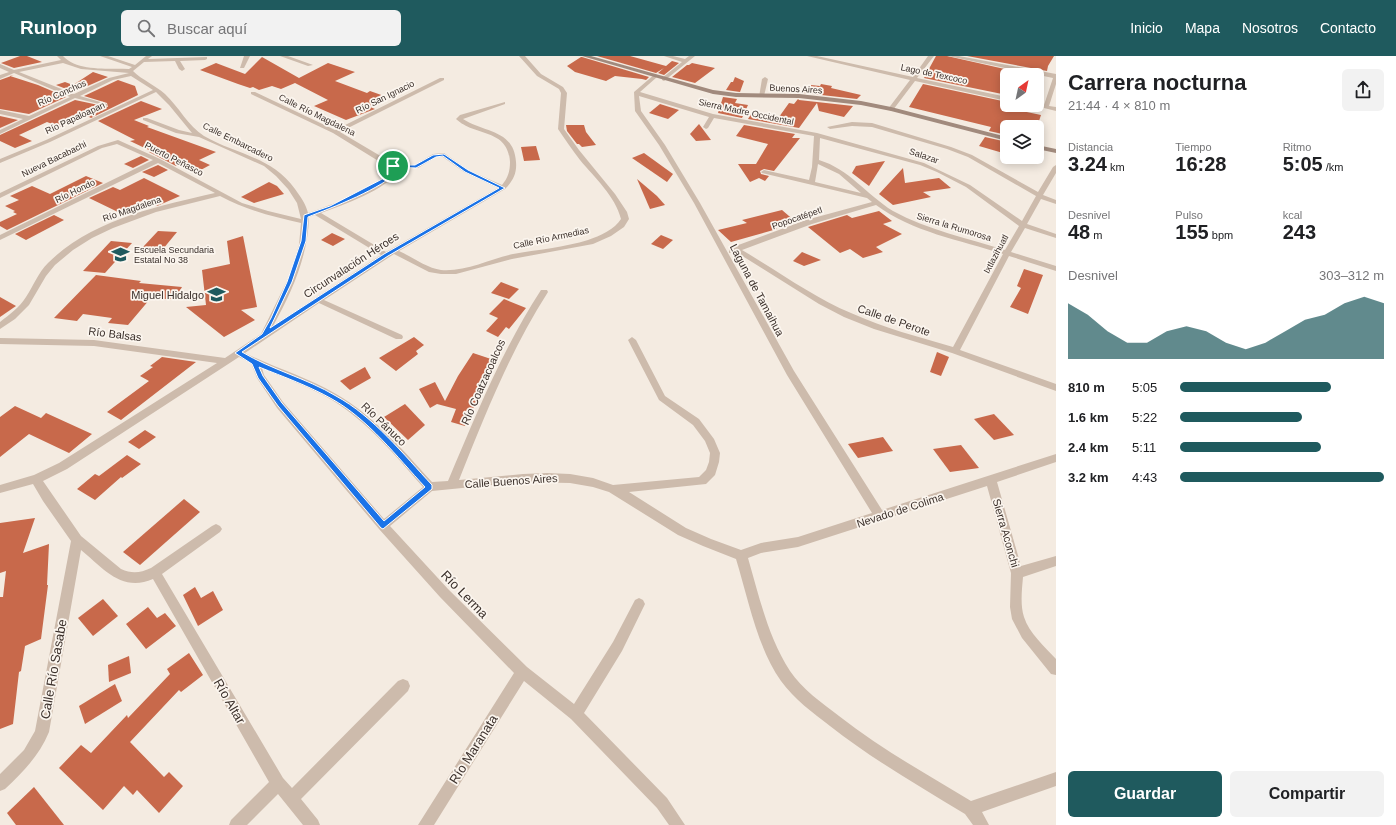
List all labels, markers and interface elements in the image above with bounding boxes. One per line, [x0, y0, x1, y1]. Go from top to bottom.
search box [121, 10, 401, 46]
text: Runloop [20, 17, 97, 38]
icon: search [135, 17, 157, 39]
text: Buscar aquí [167, 20, 247, 37]
text: Inicio [1130, 20, 1163, 36]
text: Mapa [1185, 20, 1220, 36]
text: Nosotros [1242, 20, 1298, 36]
text: Contacto [1320, 20, 1376, 36]
street label: Lago de Texcoco [900, 62, 968, 86]
north arrow [1000, 68, 1044, 112]
map controls [1000, 68, 1044, 164]
button: share [1342, 69, 1384, 111]
text: Carrera nocturna [1068, 70, 1247, 95]
street label: Río Conchos [36, 78, 88, 108]
street label: Río San Ignacio [354, 78, 416, 116]
street label: Buenos Aires [769, 83, 823, 95]
street label: Calle Río Magdalena [277, 92, 357, 138]
street label: Sierra Madre Occidental [697, 97, 795, 127]
text: 21:44 · 4 × 810 m [1068, 98, 1170, 113]
street label: Río Papaloapan [44, 100, 106, 136]
button: layers [1000, 120, 1044, 164]
street label: Calle Embarcadero [201, 121, 275, 163]
street label: Nueva Bacabachi [20, 139, 88, 179]
street label: Puerto Peñasco [143, 140, 205, 178]
text: Distancia [1068, 141, 1113, 153]
text: Tiempo [1175, 141, 1212, 153]
text: Ritmo [1283, 141, 1311, 153]
street label: Salazar [908, 146, 940, 166]
pin [376, 149, 410, 183]
text: 3.24 [1068, 153, 1107, 175]
text: 16:28 [1175, 153, 1226, 175]
text: 5:05 [1283, 153, 1323, 175]
icon: arrive [382, 155, 404, 177]
text: km [1107, 161, 1125, 173]
text: /km [1323, 161, 1343, 173]
street label: Río Hondo [53, 177, 97, 205]
street label: Río Magdalena [102, 194, 162, 224]
street label: Popocatépetl [771, 205, 823, 231]
text: Desnivel [1068, 209, 1110, 221]
text: Pulso [1175, 209, 1203, 221]
text: kcal [1283, 209, 1302, 221]
street label: Sierra la Rumorosa [915, 211, 993, 243]
text: 48 [1068, 221, 1090, 243]
text: 155 [1175, 221, 1209, 243]
text: 243 [1283, 221, 1316, 243]
street label: Calle Río Armedias [512, 225, 590, 251]
text: m [1090, 229, 1102, 241]
text: bpm [1209, 229, 1233, 241]
street label: Circunvalación Héroes [301, 230, 401, 300]
street label: Ixtlazihuatl [982, 233, 1010, 275]
street label: Laguna de Tamaihua [728, 242, 787, 339]
school or university icon: Escuela Secundaria Estatal No 38 [111, 245, 131, 265]
place label: Escuela Secundaria Estatal No 38 [134, 245, 214, 265]
text: Desnivel [1068, 268, 1118, 283]
text: 303–312 m [1319, 268, 1384, 283]
school or university icon: Miguel Hidalgo [207, 285, 227, 305]
place label: Miguel Hidalgo [131, 289, 204, 301]
street label: Calle de Perote [856, 302, 932, 338]
street label: Río Balsas [88, 325, 143, 343]
street label: Río Coatzacoalcos [459, 337, 507, 427]
text: 810 m [1068, 380, 1105, 395]
text: 5:05 [1132, 380, 1157, 395]
street label: Río Pánuco [359, 400, 409, 448]
text: 1.6 km [1068, 410, 1108, 425]
text: 5:22 [1132, 410, 1157, 425]
text: 2.4 km [1068, 440, 1108, 455]
text: 5:11 [1132, 440, 1156, 455]
text: 3.2 km [1068, 470, 1108, 485]
text: 4:43 [1132, 470, 1157, 485]
street label: Calle Buenos Aires [464, 472, 558, 490]
street label: Nevado de Colima [855, 490, 946, 530]
street label: Sierra Aconchi [990, 497, 1022, 569]
street label: Río Lerma [438, 567, 492, 622]
street label: Calle Río Sasabe [37, 618, 70, 720]
street label: Río Altar [211, 676, 249, 727]
street label: Río Maranata [446, 711, 501, 787]
button: Guardar [1068, 771, 1222, 817]
button: Compartir [1230, 771, 1384, 817]

